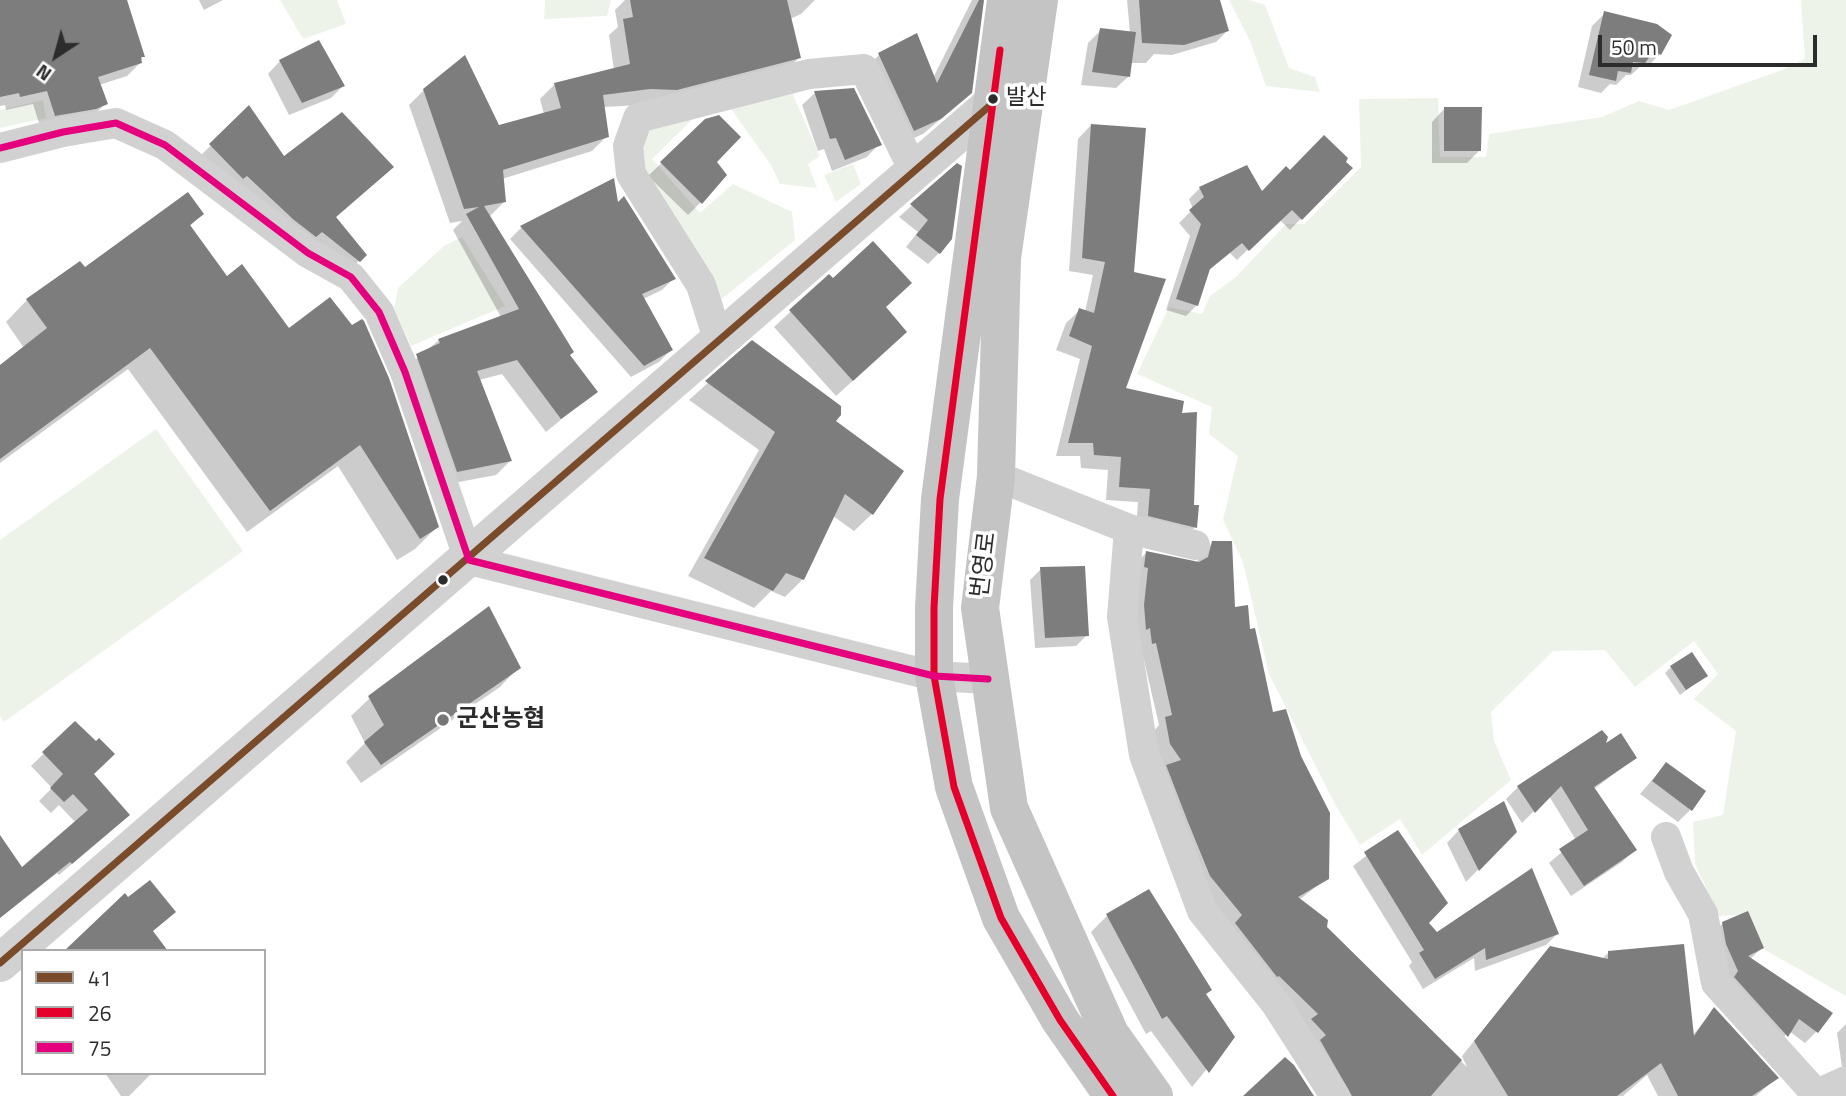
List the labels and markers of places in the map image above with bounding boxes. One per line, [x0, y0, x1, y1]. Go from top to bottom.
place label: 발산 [1006, 86, 1046, 112]
marker: 발산 [986, 92, 1000, 106]
unlabelled marker [436, 573, 450, 587]
place label: 군산농협 [457, 706, 545, 734]
marker: 군산농협 [435, 712, 451, 728]

